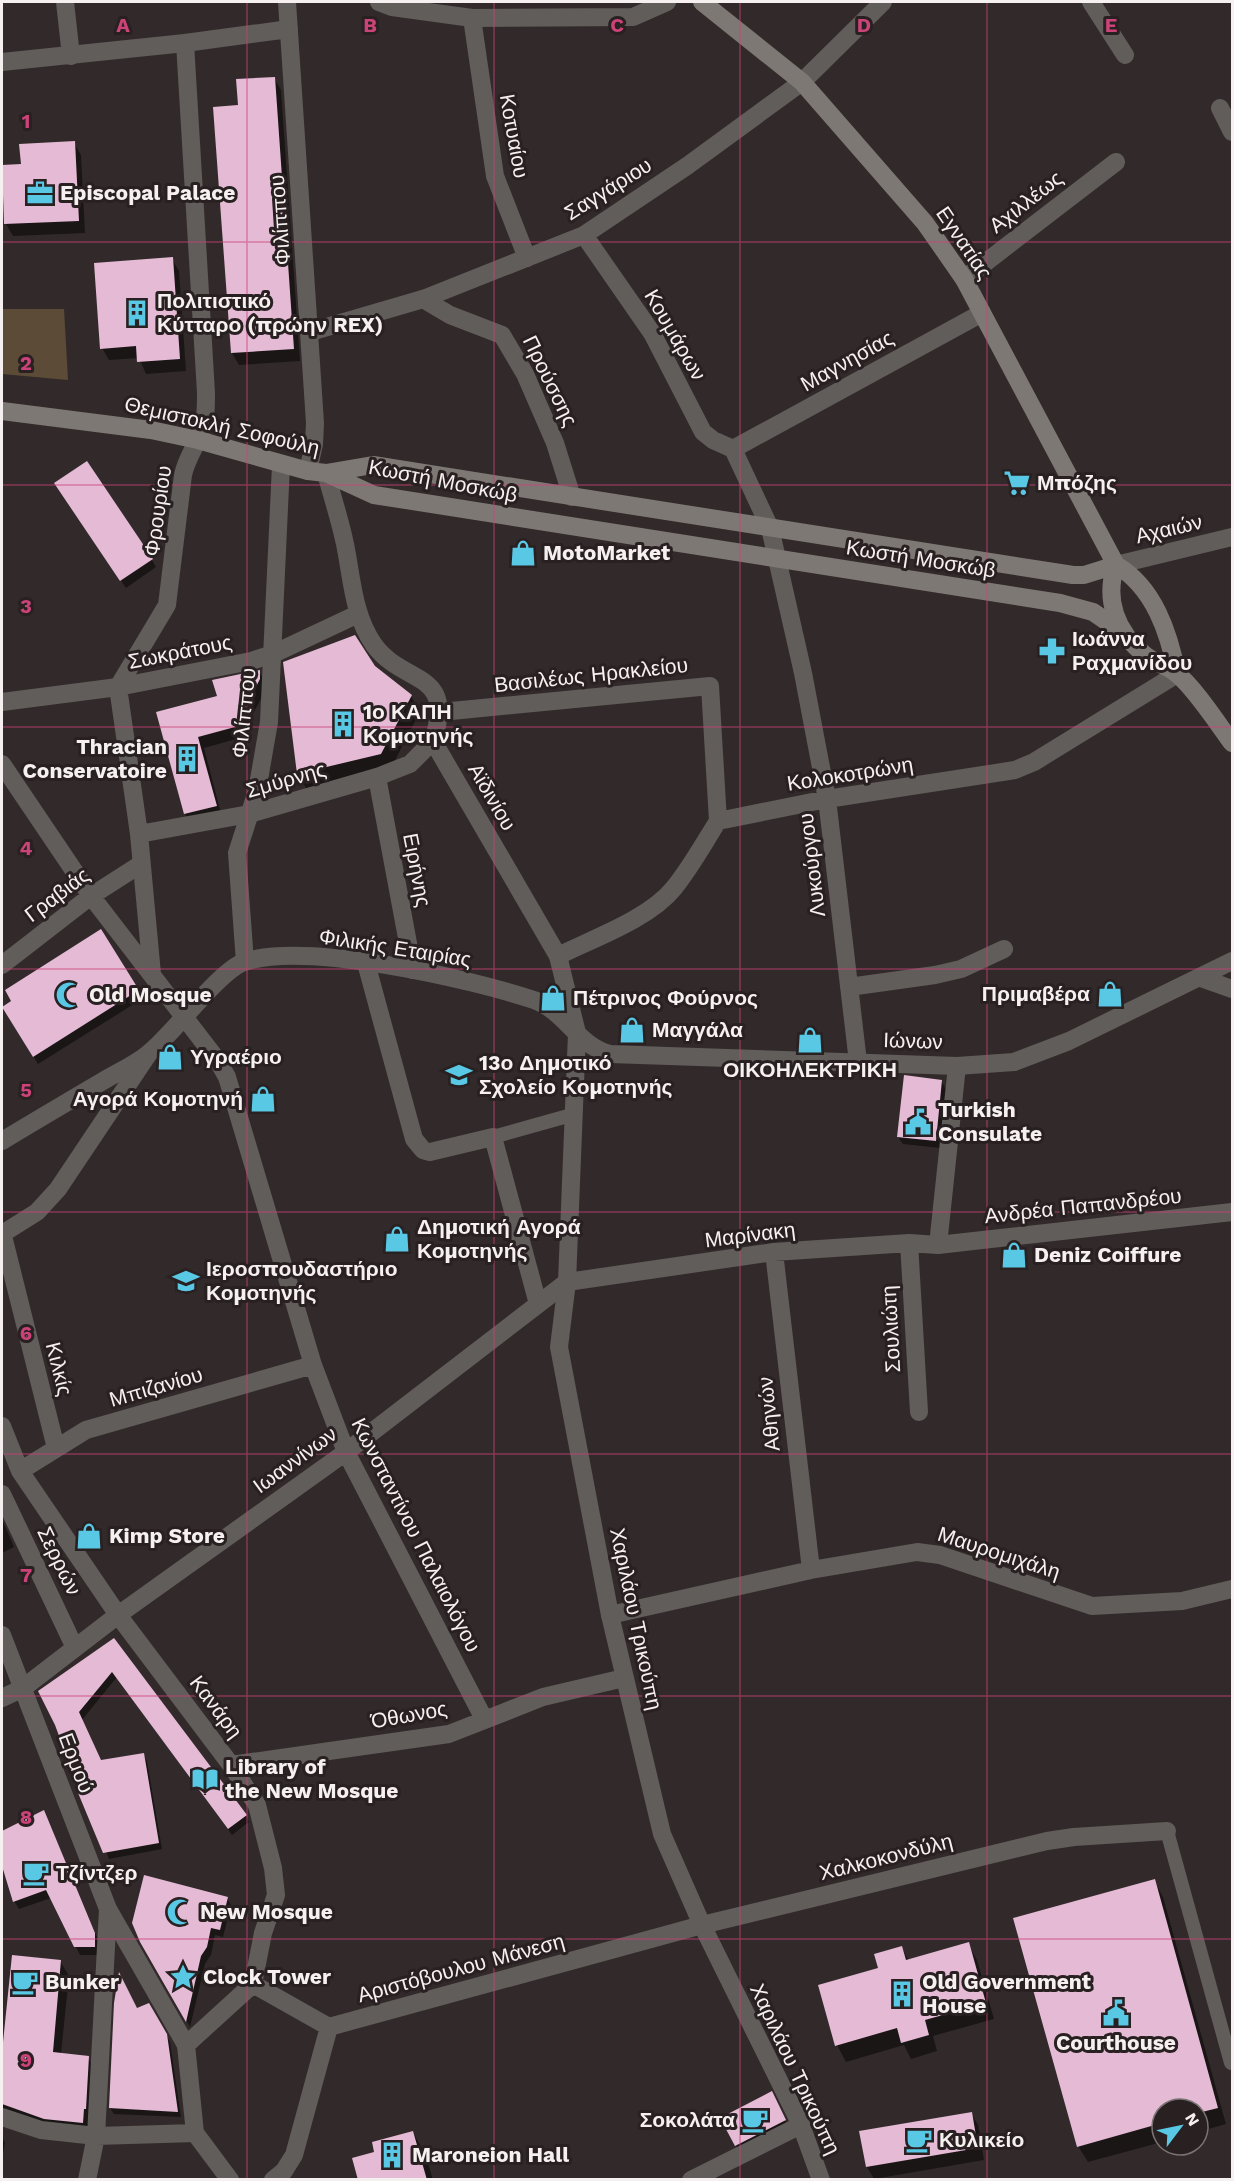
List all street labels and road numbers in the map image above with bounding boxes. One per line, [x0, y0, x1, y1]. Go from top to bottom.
street label: Κοτυαίου [495, 92, 534, 180]
street label: Σαγγάριου [560, 152, 656, 225]
street label: Αχιλλέως [984, 165, 1067, 238]
street label: Φιλίππου [264, 174, 295, 266]
street label: Εγνατίας [931, 202, 998, 284]
street label: Κουμάρων [639, 285, 712, 385]
street label: Μαγνησίας [796, 325, 898, 396]
street label: Προύσσης [518, 331, 583, 430]
street label: Θεμιστοκλή Σοφούλη [122, 391, 322, 460]
street label: Κωστή Μοσκώβ [367, 454, 520, 507]
street label: Φρουρίου [139, 464, 176, 558]
street label: Αχαιών [1133, 509, 1205, 548]
street label: Κωστή Μοσκώβ [844, 534, 998, 583]
street label: Σωκράτους [126, 629, 234, 674]
street label: Βασιλέως Ηρακλείου [493, 652, 689, 697]
street label: Φιλίππου [226, 667, 261, 759]
street label: Κολοκοτρώνη [785, 751, 915, 796]
street label: Σμύρνης [243, 756, 329, 803]
street label: Αϊδινίου [463, 759, 522, 835]
street label: Λυκούργου [793, 812, 830, 918]
street label: Ειρήνης [398, 831, 437, 909]
street label: Γραβιάς [19, 862, 94, 927]
street label: Φιλικής Εταιρίας [317, 923, 473, 972]
street label: Ιώνων [883, 1027, 943, 1054]
street label: Ανδρέα Παπανδρέου [983, 1183, 1183, 1228]
street label: Μαρίνακη [703, 1217, 797, 1252]
street label: Σουλιώτη [876, 1285, 905, 1373]
street label: Κιλκίς [41, 1339, 78, 1398]
street label: Μπιζανίου [106, 1361, 205, 1412]
street label: Αθηνών [752, 1376, 785, 1453]
street label: Κωνσταντίνου Παλαιολόγου [346, 1414, 486, 1656]
street label: Ιωαννίνων [248, 1421, 341, 1498]
street label: Μαυρομιχάλη [935, 1521, 1064, 1584]
street label: Σερρών [32, 1522, 87, 1599]
street label: Χαριλάου Τρικούπη [605, 1526, 668, 1712]
street label: Κανάρη [185, 1670, 248, 1743]
street label: Όθωνος [368, 1696, 449, 1734]
street label: Ερμού [54, 1729, 99, 1796]
street label: Χαλκοκονδύλη [817, 1828, 955, 1885]
street label: Αριστόβουλου Μάνεση [355, 1928, 567, 2007]
street label: Χαριλάου Τρικούπη [745, 1979, 846, 2158]

